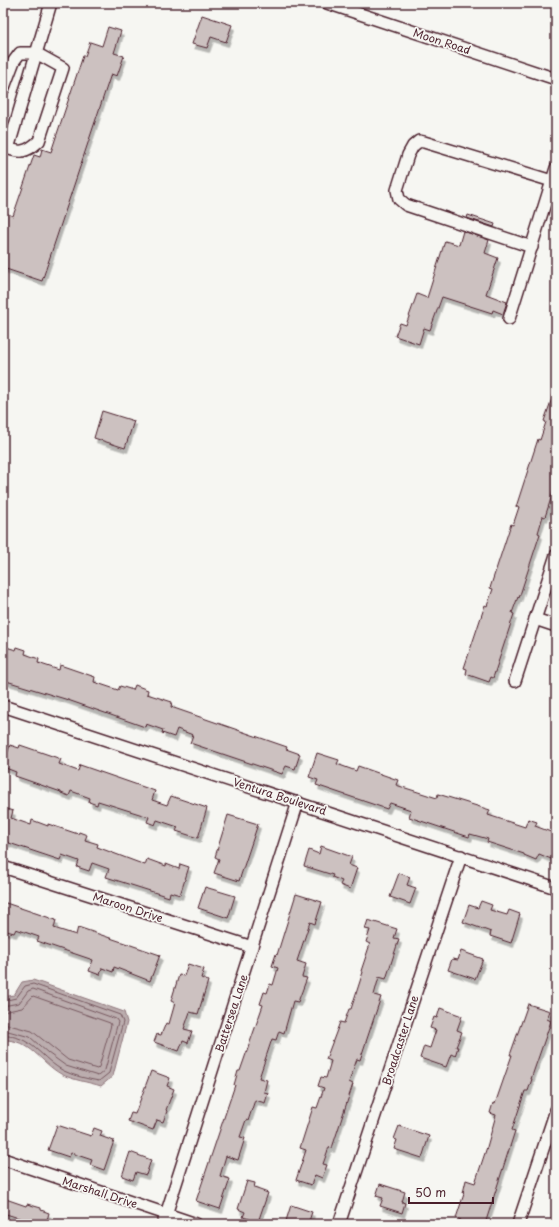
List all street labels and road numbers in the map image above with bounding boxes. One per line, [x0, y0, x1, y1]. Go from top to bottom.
street label: Moon Road [411, 24, 473, 58]
street label: Ventura Boulevard [231, 773, 329, 819]
street label: Maroon Drive [91, 888, 165, 926]
street label: Battersea Lane [210, 972, 252, 1054]
street label: Broadcaster Lane [377, 993, 423, 1087]
street label: Marshall Drive [60, 1172, 140, 1212]

